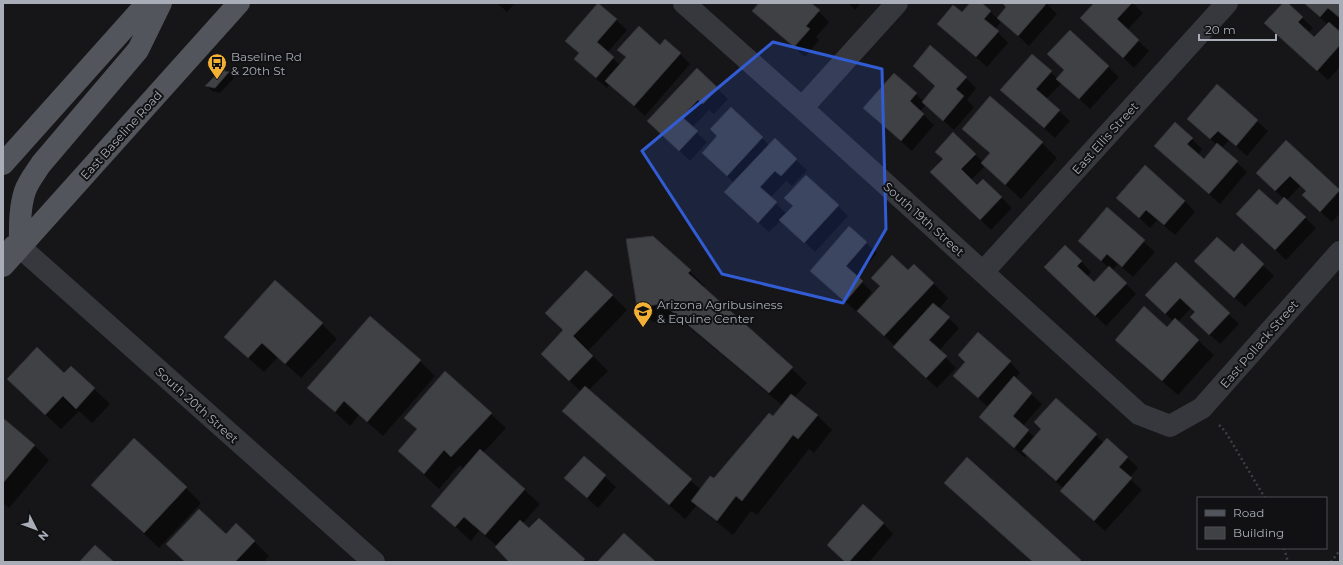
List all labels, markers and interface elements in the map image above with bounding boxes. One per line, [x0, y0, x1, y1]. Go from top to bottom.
scale bar [1199, 16, 1276, 42]
text: 20 m [1205, 22, 1236, 37]
place label: Baseline Rd & 20th St [231, 49, 302, 78]
bus stop icon: Baseline Rd & 20th St [206, 52, 228, 80]
street label: East Baseline Road [77, 87, 165, 183]
street label: East Ellis Street [1069, 99, 1141, 177]
street label: South 19th Street [881, 179, 967, 259]
place label: Arizona Agribusiness & Equine Center [657, 297, 783, 326]
street label: East Pollack Street [1217, 297, 1301, 391]
school or university icon: Arizona Agribusiness & Equine Center [632, 300, 654, 328]
street label: South 20th Street [152, 364, 242, 446]
legend [1197, 497, 1327, 549]
text: Road [1233, 505, 1264, 520]
north arrow [16, 509, 56, 549]
text: Building [1233, 525, 1284, 540]
text: N [35, 528, 52, 544]

